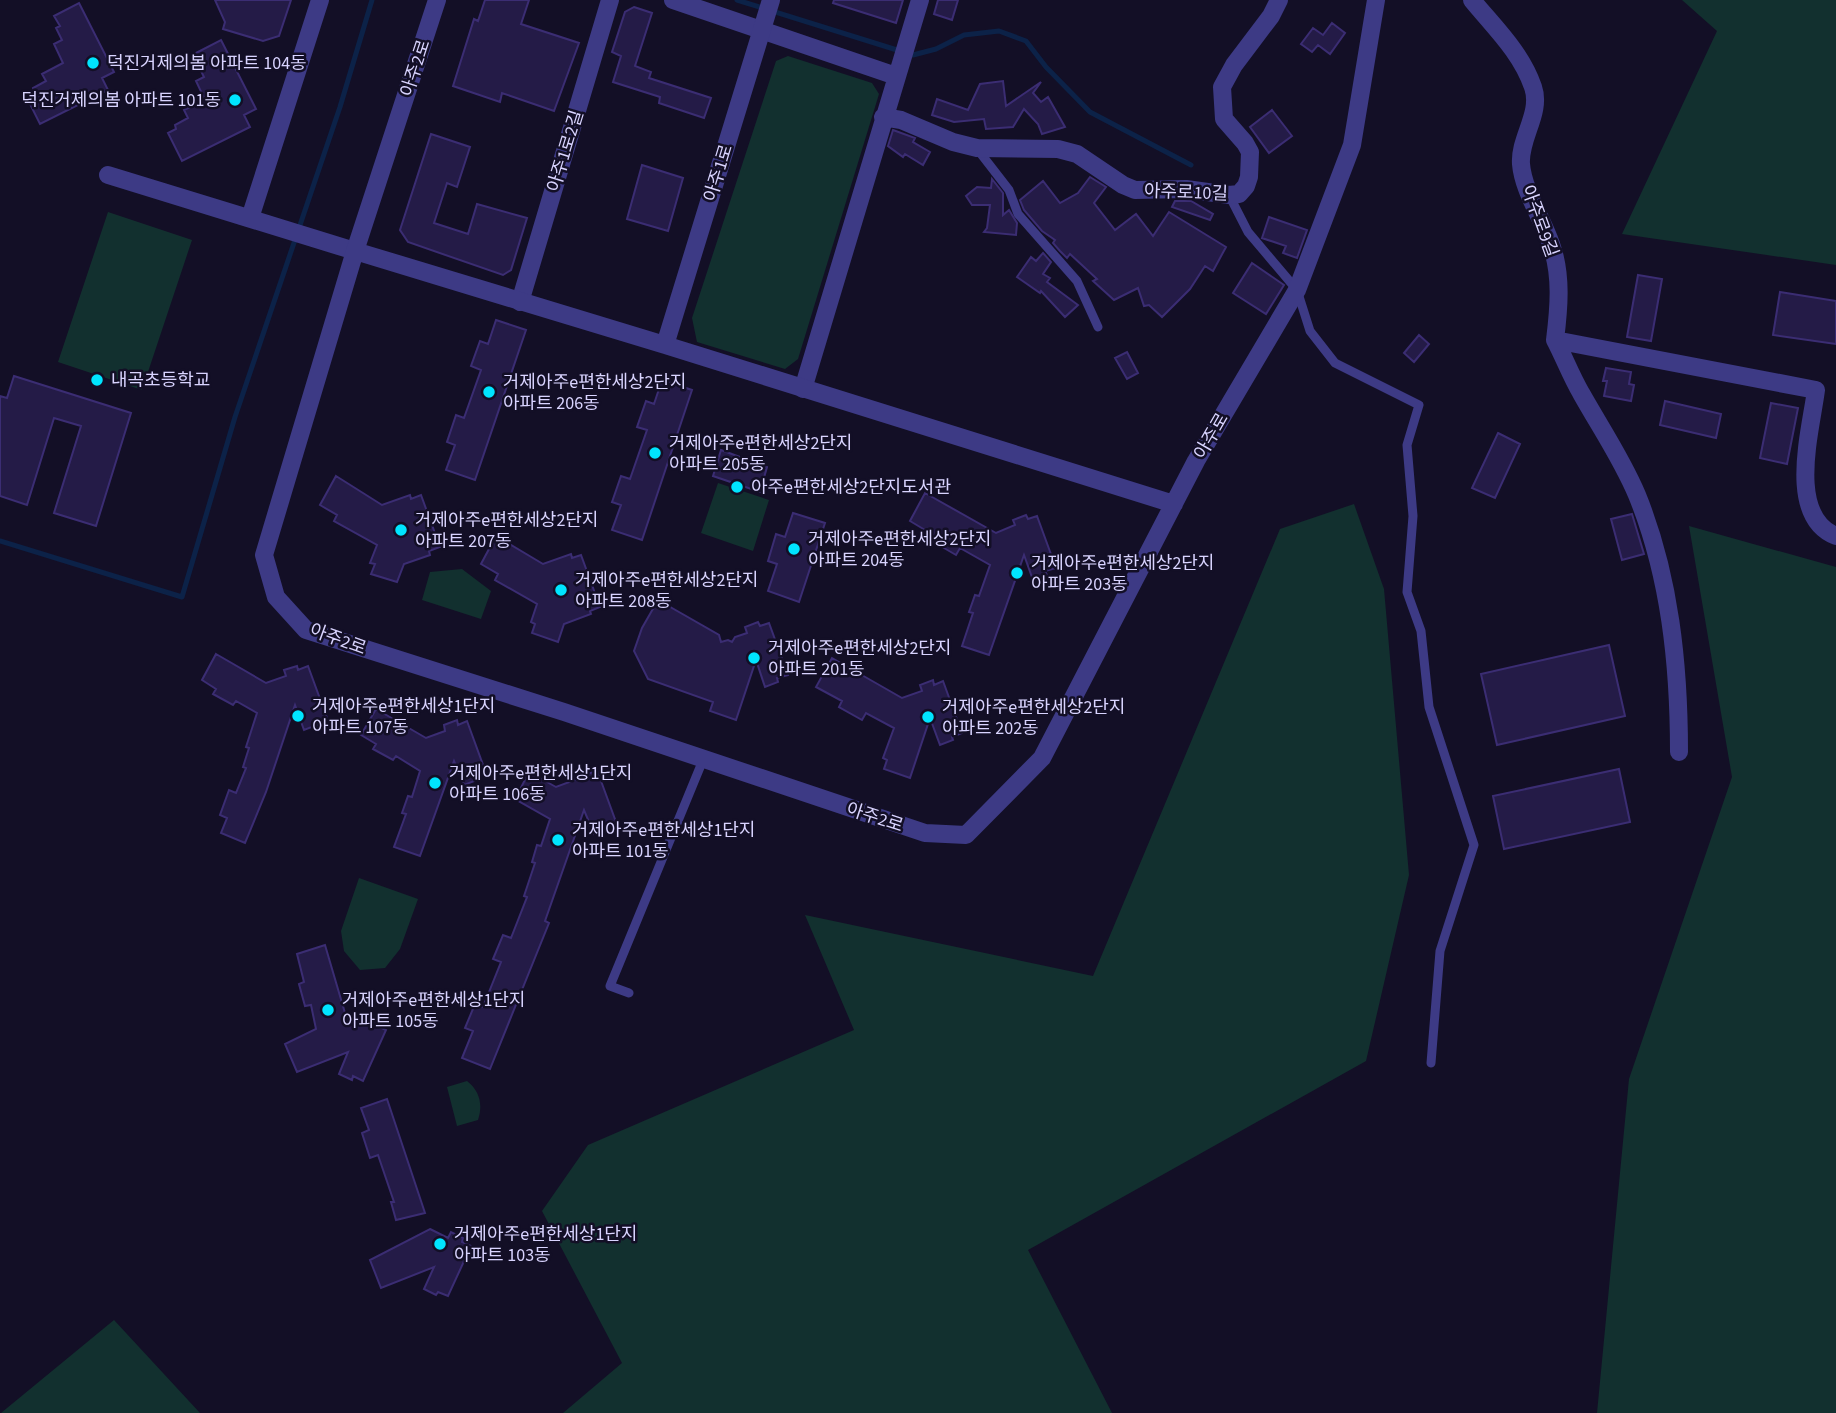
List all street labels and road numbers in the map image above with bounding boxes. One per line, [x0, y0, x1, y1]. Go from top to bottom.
street label: 아주2로 [395, 36, 436, 100]
street label: 아주1로2길 [541, 107, 590, 195]
street label: 아주1로 [698, 141, 739, 205]
street label: 아주로10길 [1144, 179, 1228, 206]
street label: 아주로9길 [1515, 182, 1564, 261]
street label: 아주로 [1188, 408, 1235, 464]
street label: 아주2로 [306, 618, 370, 661]
street label: 아주2로 [843, 797, 907, 838]

